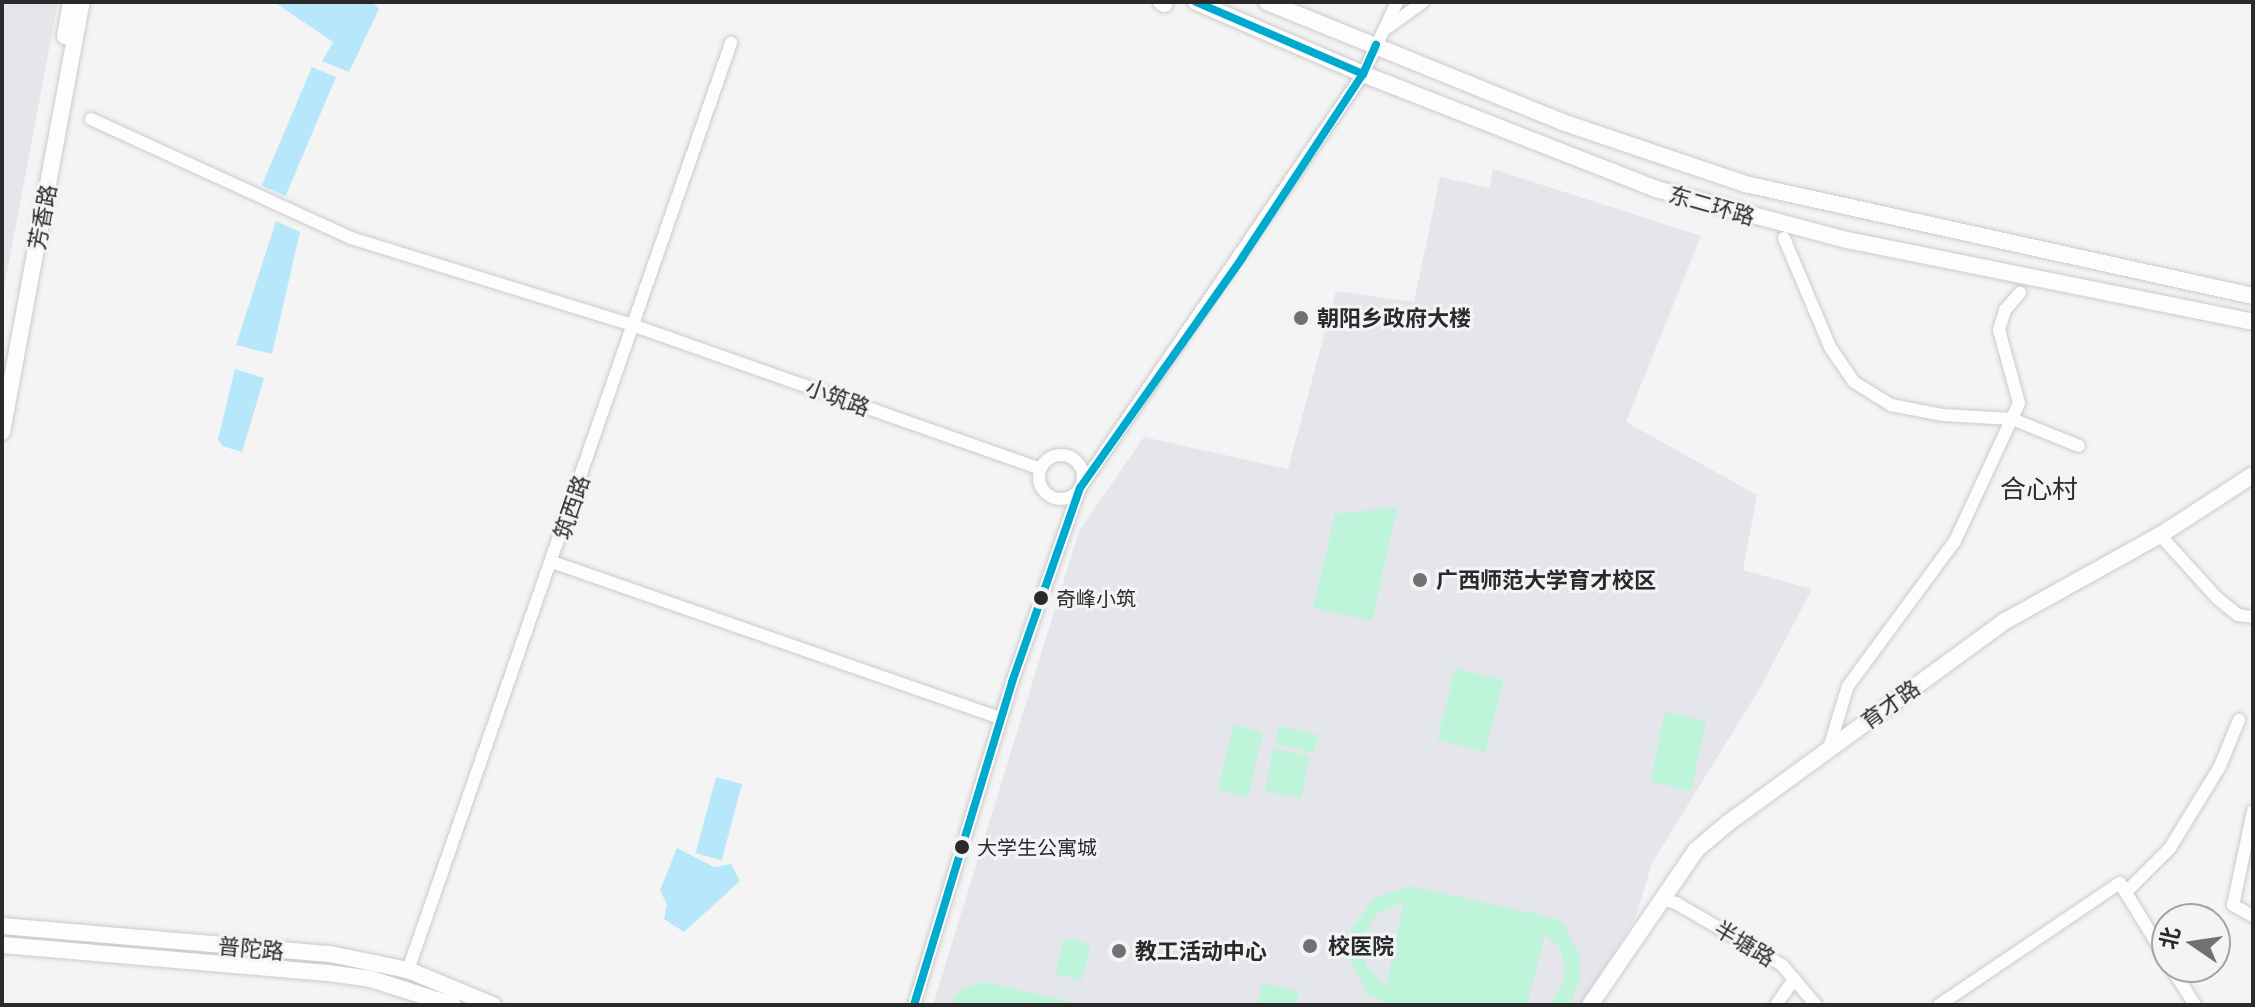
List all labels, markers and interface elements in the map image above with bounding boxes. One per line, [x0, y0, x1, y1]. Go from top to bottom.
street label: 东二环路 [1666, 180, 1758, 230]
street label: 芳香路 [23, 182, 61, 252]
place label: 朝阳乡政府大楼 [1317, 305, 1471, 331]
marker: 朝阳乡政府大楼 [1292, 309, 1310, 327]
street label: 小筑路 [802, 373, 874, 421]
street label: 筑西路 [548, 472, 594, 542]
district label: 合心村 [2000, 472, 2078, 504]
place label: 广西师范大学育才校区 [1436, 567, 1656, 593]
marker: 广西师范大学育才校区 [1411, 571, 1429, 589]
place label: 奇峰小筑 [1056, 586, 1136, 610]
marker: 奇峰小筑 [1033, 590, 1049, 606]
street label: 育才路 [1856, 674, 1924, 734]
place label: 大学生公寓城 [977, 835, 1097, 859]
marker: 大学生公寓城 [954, 839, 970, 855]
north arrow [2151, 903, 2231, 983]
street label: 半塘路 [1710, 915, 1780, 971]
text: 北 [2153, 924, 2185, 952]
street label: 普陀路 [217, 932, 285, 964]
place label: 校医院 [1328, 933, 1394, 959]
marker: 校医院 [1299, 935, 1321, 957]
place label: 教工活动中心 [1135, 938, 1267, 964]
marker: 教工活动中心 [1110, 942, 1128, 960]

